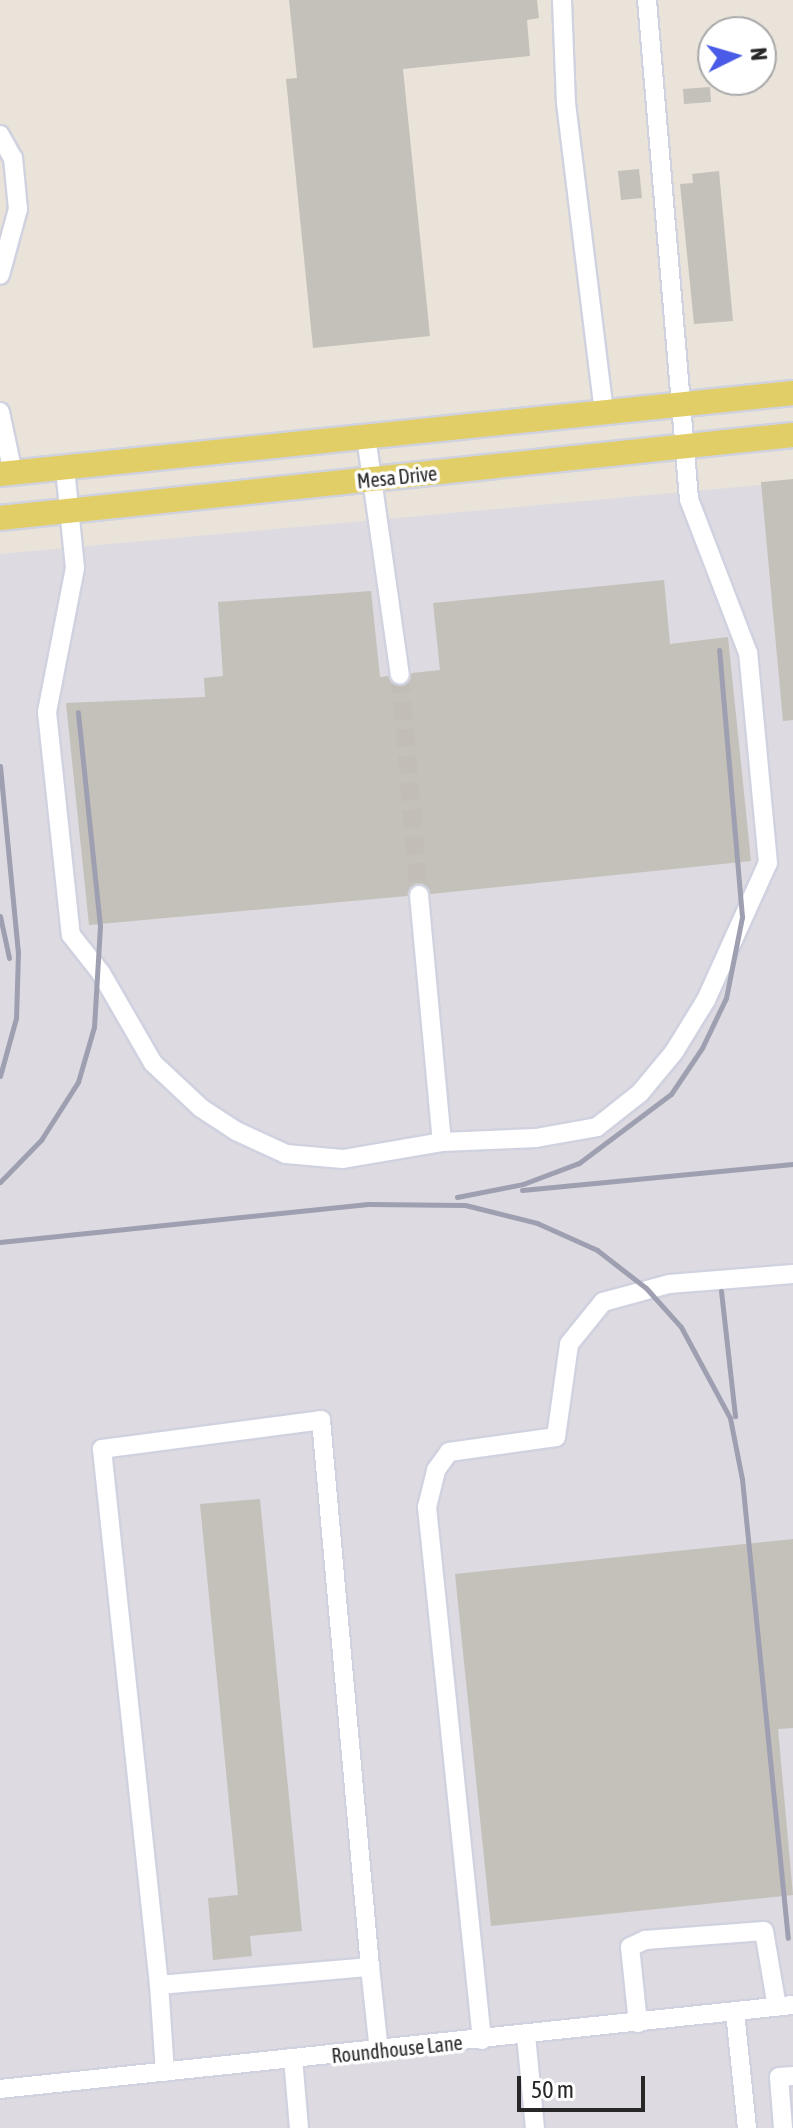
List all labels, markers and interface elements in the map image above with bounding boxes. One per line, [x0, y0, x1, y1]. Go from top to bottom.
north arrow [697, 16, 777, 96]
text: N [745, 46, 772, 62]
street label: Mesa Drive [356, 461, 438, 493]
street label: Roundhouse Lane [330, 2030, 464, 2068]
scale bar [521, 2060, 649, 2110]
text: 50 m [531, 2076, 574, 2103]

